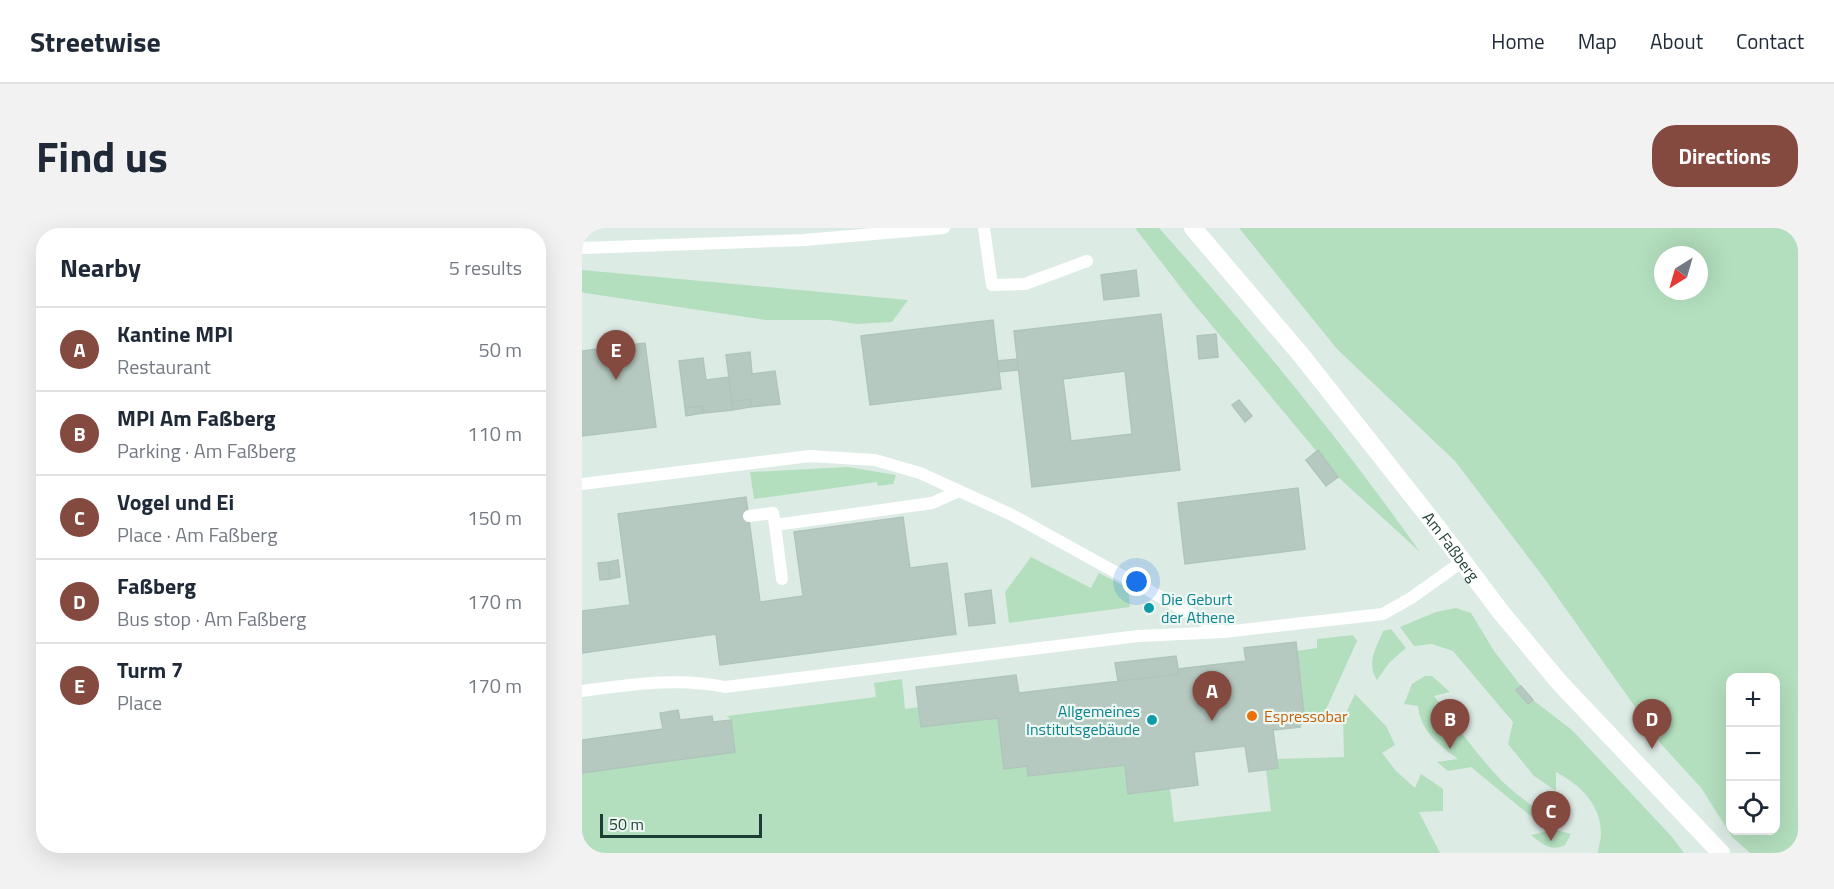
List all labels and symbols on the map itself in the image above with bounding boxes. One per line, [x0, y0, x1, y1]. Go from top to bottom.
north arrow [1654, 246, 1708, 300]
pin: E [597, 330, 636, 380]
street label: Am Faßberg [1417, 506, 1486, 586]
your location [1122, 567, 1151, 596]
place label: Die Geburt der Athene [1161, 587, 1235, 629]
marker: Die Geburt der Athene [1142, 601, 1156, 615]
pin: A [1192, 672, 1232, 721]
place label: Allgemeines Institutsgebäude [1026, 699, 1140, 741]
pin: B [1430, 700, 1470, 749]
pin: D [1632, 700, 1672, 749]
place label: Espressobar [1264, 704, 1348, 728]
marker: Espressobar [1245, 709, 1259, 723]
marker: Allgemeines Institutsgebäude [1145, 713, 1159, 727]
pin: C [1532, 792, 1570, 841]
scale bar [600, 811, 762, 838]

